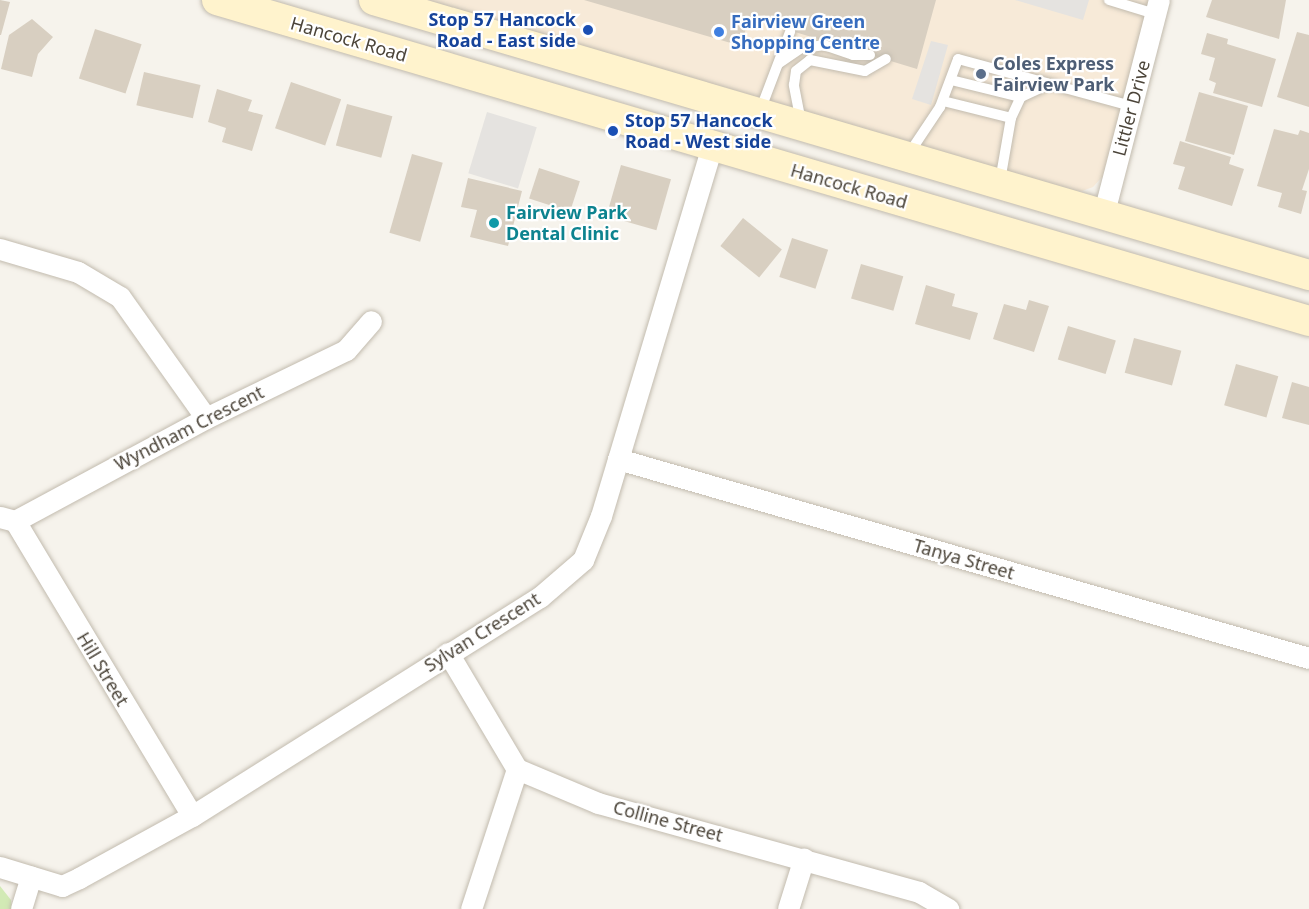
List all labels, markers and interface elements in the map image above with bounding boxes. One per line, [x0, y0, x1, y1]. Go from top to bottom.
place label: Stop 57 Hancock Road - East side [428, 9, 576, 52]
place label: Fairview Green Shopping Centre [731, 11, 880, 54]
street label: Hancock Road [288, 12, 410, 66]
marker: Stop 57 Hancock Road - East side [581, 23, 595, 37]
marker: Fairview Green Shopping Centre [712, 25, 726, 39]
place label: Coles Express Fairview Park [993, 53, 1114, 96]
street label: Littler Drive [1108, 58, 1154, 158]
marker: Coles Express Fairview Park [974, 67, 988, 81]
place label: Stop 57 Hancock Road - West side [625, 110, 773, 152]
marker: Stop 57 Hancock Road - West side [606, 124, 620, 138]
street label: Hancock Road [788, 159, 910, 213]
place label: Fairview Park Dental Clinic [506, 202, 627, 244]
marker: Fairview Park Dental Clinic [487, 216, 501, 230]
street label: Wyndham Crescent [111, 381, 267, 475]
street label: Tanya Street [911, 534, 1017, 584]
street label: Sylvan Crescent [420, 588, 544, 676]
street label: Hill Street [73, 628, 133, 710]
street label: Colline Street [611, 796, 725, 846]

